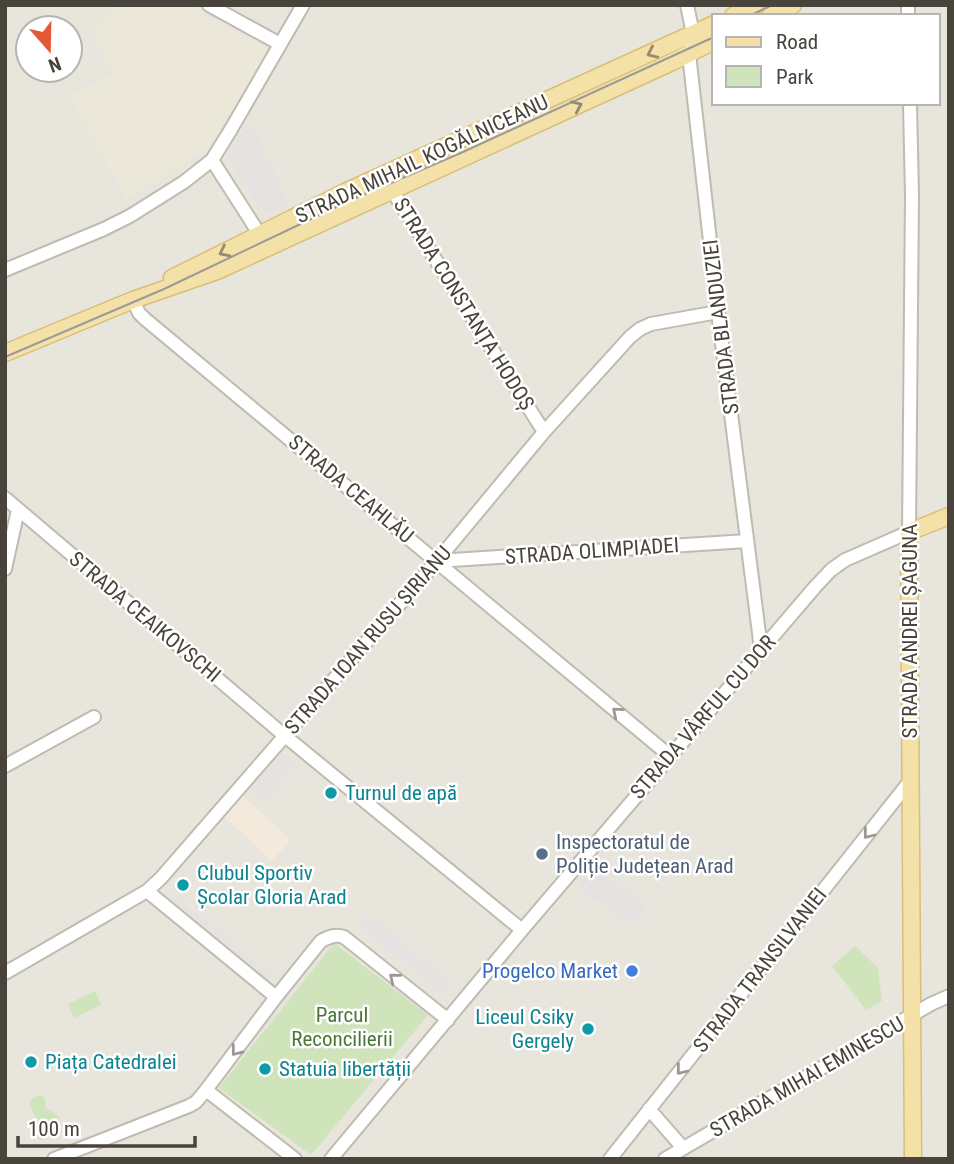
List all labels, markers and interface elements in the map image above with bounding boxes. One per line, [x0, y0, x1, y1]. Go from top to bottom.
north arrow [14, 14, 84, 84]
legend [712, 14, 940, 105]
text: Road [776, 30, 818, 54]
one-way arrow [647, 45, 659, 59]
text: N [45, 52, 64, 77]
text: Park [776, 65, 814, 89]
street label: STRADA MIHAIL KOGĂLNICEANU [292, 90, 552, 228]
one-way arrow [569, 100, 582, 114]
street label: STRADA CONSTANȚA HODOȘ [388, 194, 539, 415]
street label: STRADA BLANDUZIEI [698, 238, 744, 416]
one-way arrow [219, 244, 231, 258]
street label: STRADA CEAHLĂU [284, 430, 418, 548]
street label: STRADA ANDREI ȘAGUNA [898, 524, 922, 738]
street label: STRADA OLIMPIADEI [504, 533, 680, 569]
street label: STRADA IOAN RUSU ȘIRIANU [280, 541, 456, 739]
street label: STRADA CEAIKOVSCHI [65, 547, 225, 687]
street label: STRADA VÂRFUL CU DOR [625, 630, 781, 804]
one-way arrow [613, 708, 626, 720]
place label: Turnul de apă [345, 781, 457, 805]
marker: Turnul de apă [323, 785, 339, 801]
one-way arrow [863, 827, 876, 839]
place label: Inspectoratul de Poliție Județean Arad [556, 830, 734, 879]
marker: Inspectoratul de Poliție Județean Arad [534, 846, 550, 862]
place label: Clubul Sportiv Școlar Gloria Arad [197, 861, 347, 909]
marker: Clubul Sportiv Școlar Gloria Arad [175, 877, 191, 893]
street label: STRADA TRANSILVANIEI [688, 883, 832, 1057]
place label: Progelco Market [482, 959, 618, 983]
marker: Progelco Market [624, 963, 640, 979]
one-way arrow [390, 973, 402, 986]
park label: Parcul Reconcilierii [291, 1003, 393, 1051]
place label: Liceul Csiky Gergely [475, 1005, 574, 1053]
street label: STRADA MIHAI EMINESCU [706, 1012, 908, 1142]
marker: Liceul Csiky Gergely [580, 1021, 596, 1037]
one-way arrow [232, 1043, 244, 1056]
place label: Piața Catedralei [45, 1050, 177, 1075]
marker: Piața Catedralei [23, 1054, 39, 1070]
place label: Statuia libertății [279, 1057, 411, 1082]
marker: Statuia libertății [257, 1061, 273, 1077]
one-way arrow [676, 1062, 689, 1075]
scale bar [18, 1104, 194, 1148]
text: 100 m [28, 1117, 80, 1141]

